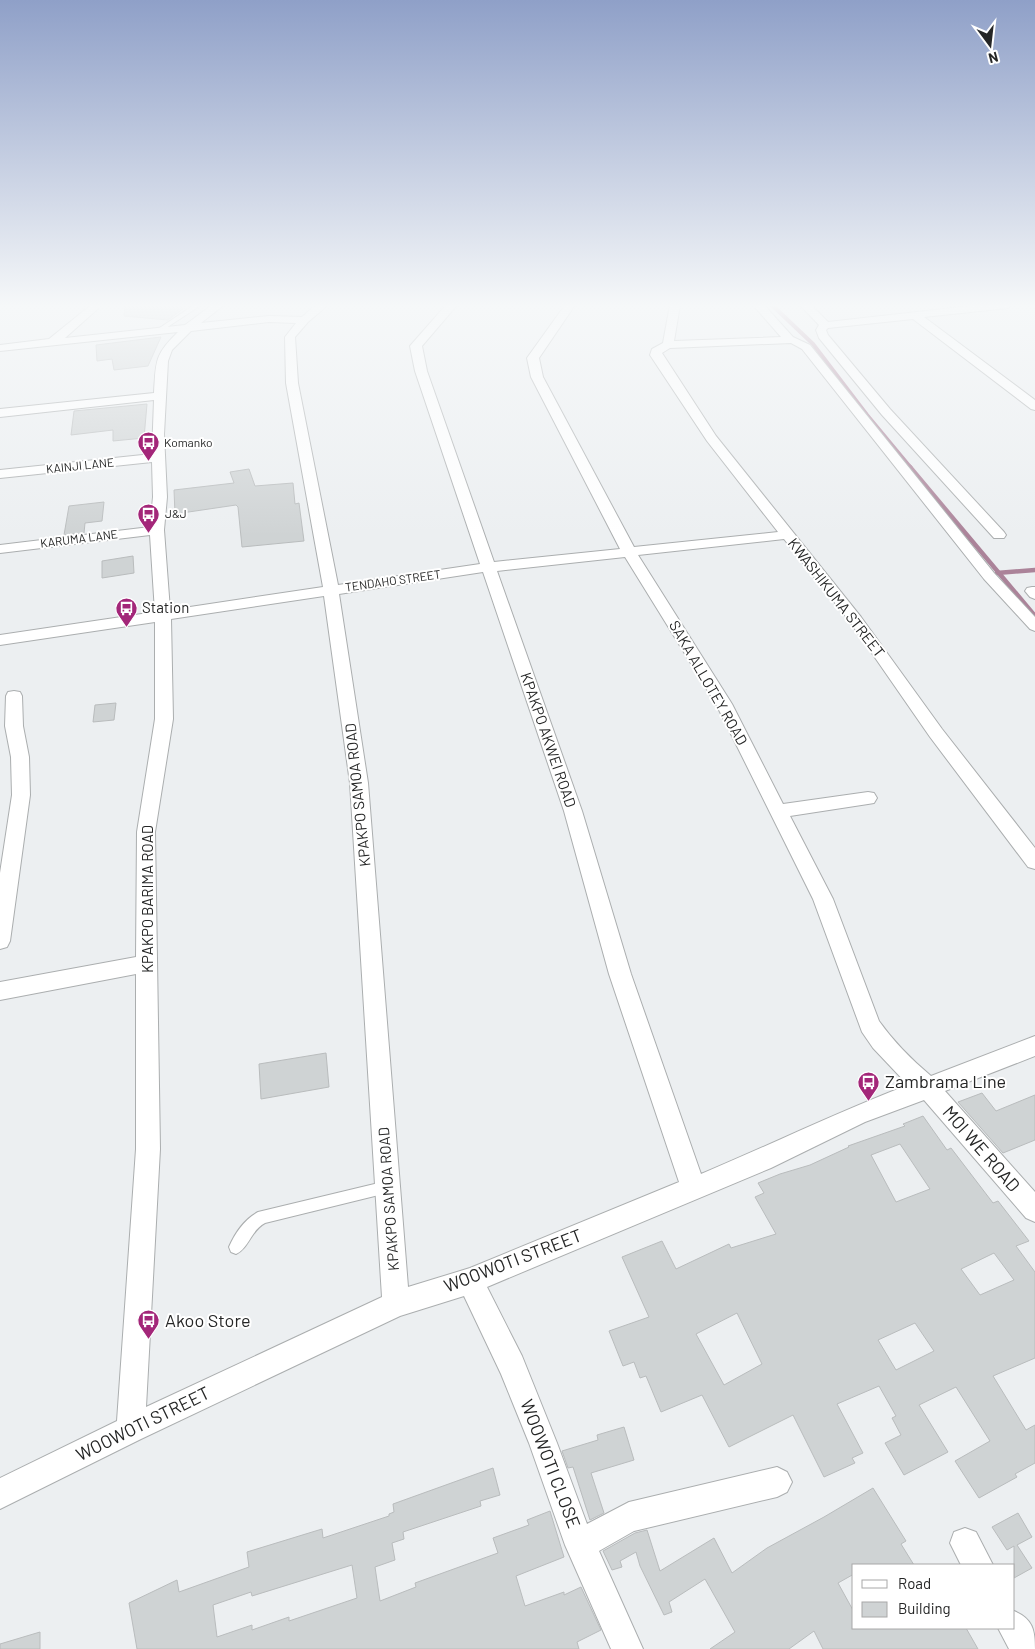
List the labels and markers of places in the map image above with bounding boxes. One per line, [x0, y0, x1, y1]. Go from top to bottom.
bus stop icon: Komanko [136, 431, 160, 462]
place label: Komanko [164, 435, 213, 449]
bus stop icon: J&J [137, 502, 161, 533]
place label: J&J [165, 506, 187, 520]
bus stop icon: Station [114, 596, 138, 627]
place label: Station [142, 598, 189, 616]
bus stop icon: Zambrama Line [857, 1070, 881, 1101]
place label: Zambrama Line [885, 1070, 1006, 1092]
bus stop icon: Akoo Store [137, 1309, 161, 1340]
place label: Akoo Store [165, 1309, 250, 1331]

